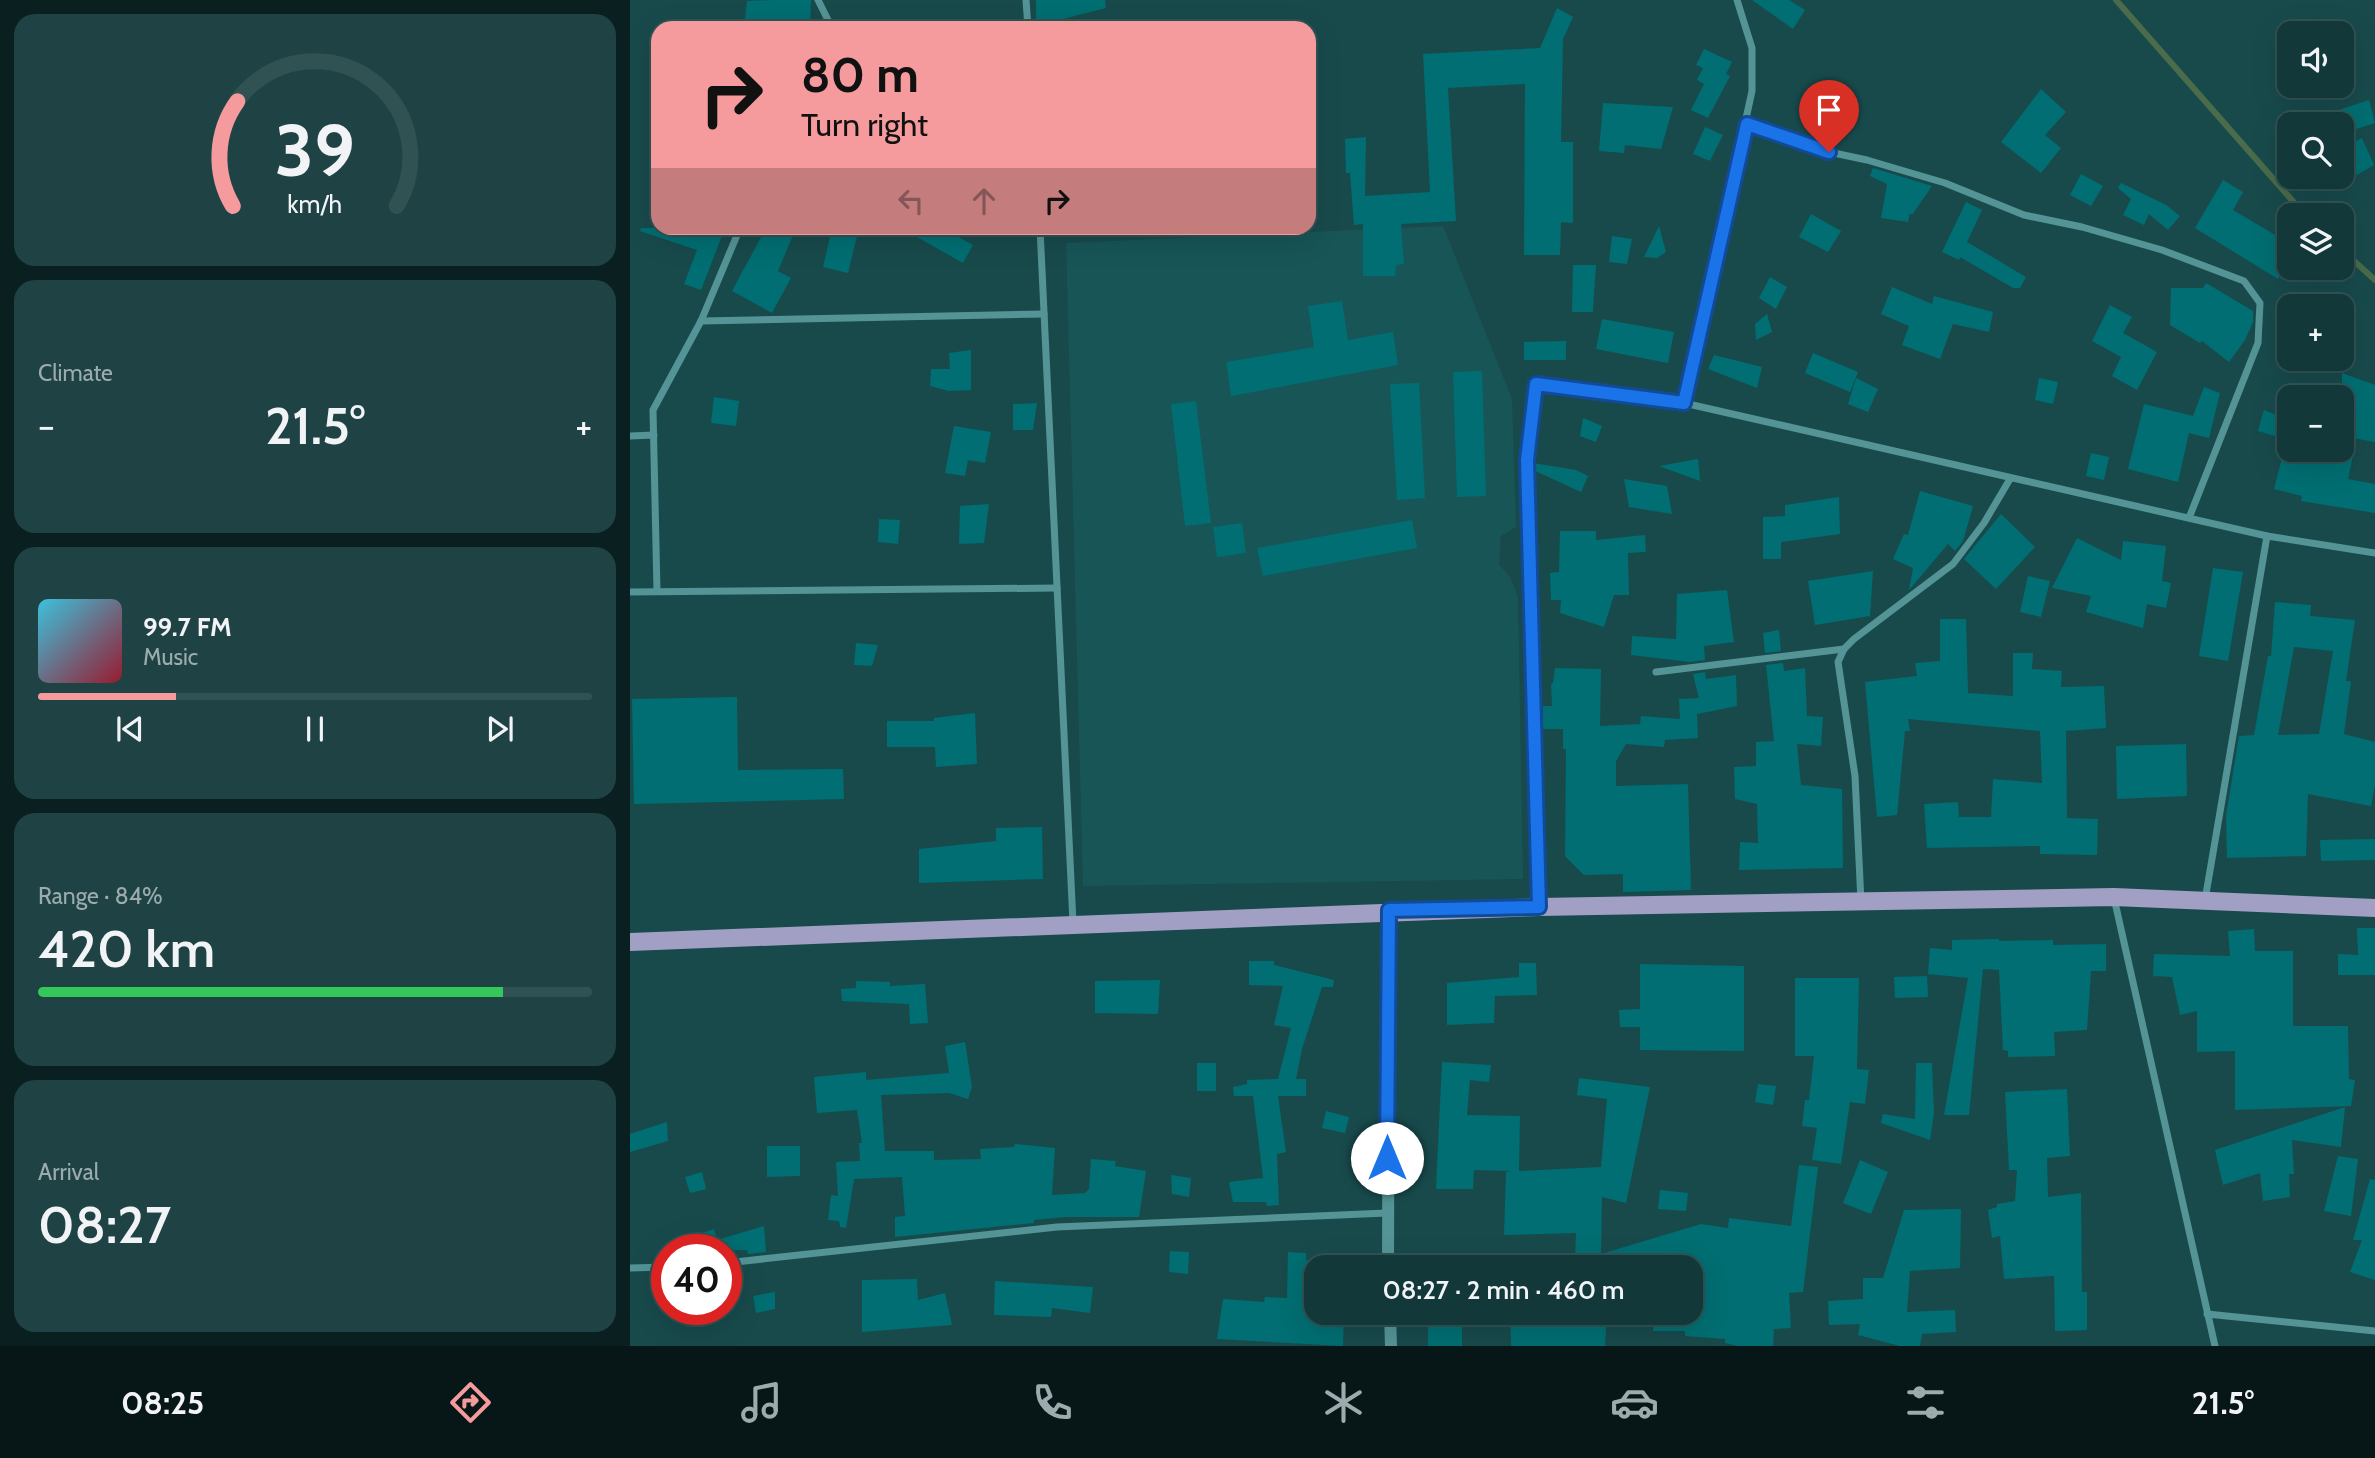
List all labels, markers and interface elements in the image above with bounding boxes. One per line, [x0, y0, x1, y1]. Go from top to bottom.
map controls [2277, 21, 2354, 462]
button: sound [2277, 21, 2354, 98]
text: 80 m [801, 45, 919, 104]
icon: right [686, 49, 777, 140]
pin [1799, 80, 1859, 152]
icon: arrive [1810, 91, 1848, 129]
text: Turn right [801, 105, 928, 144]
text: 39 [275, 107, 355, 195]
button: search [2277, 112, 2354, 189]
icon: left [892, 182, 930, 220]
icon: ahead [965, 182, 1003, 220]
icon: right [1038, 182, 1076, 220]
text: km/h [288, 189, 342, 219]
button: layers [2277, 203, 2354, 280]
button: + [2277, 294, 2354, 371]
text: Climate [38, 359, 113, 387]
button: − [2277, 385, 2354, 462]
text: 21.5° [265, 394, 365, 457]
text: − [38, 402, 55, 449]
text: + [575, 402, 592, 449]
text: 99.7 FM [143, 611, 232, 643]
text: Music [143, 643, 198, 671]
icon: previous [111, 710, 149, 748]
icon: pause [296, 710, 334, 748]
icon: next [481, 710, 519, 748]
text: Range · 84% [38, 882, 163, 910]
text: 420 km [38, 917, 215, 980]
position arrow [1350, 1121, 1424, 1195]
text: Arrival [38, 1158, 99, 1186]
text: 08:27 [38, 1193, 171, 1256]
speed limit sign: 40 [651, 1234, 742, 1325]
text: 08:27 · 2 min · 460 m [1383, 1274, 1624, 1306]
icon: directions [446, 1378, 495, 1427]
icon: music [737, 1378, 786, 1427]
icon: phone [1028, 1378, 1077, 1427]
icon: climate [1319, 1378, 1368, 1427]
icon: car [1610, 1378, 1659, 1427]
icon: filters [1901, 1378, 1950, 1427]
text: 08:25 [121, 1383, 204, 1422]
text: 21.5° [2192, 1383, 2254, 1422]

